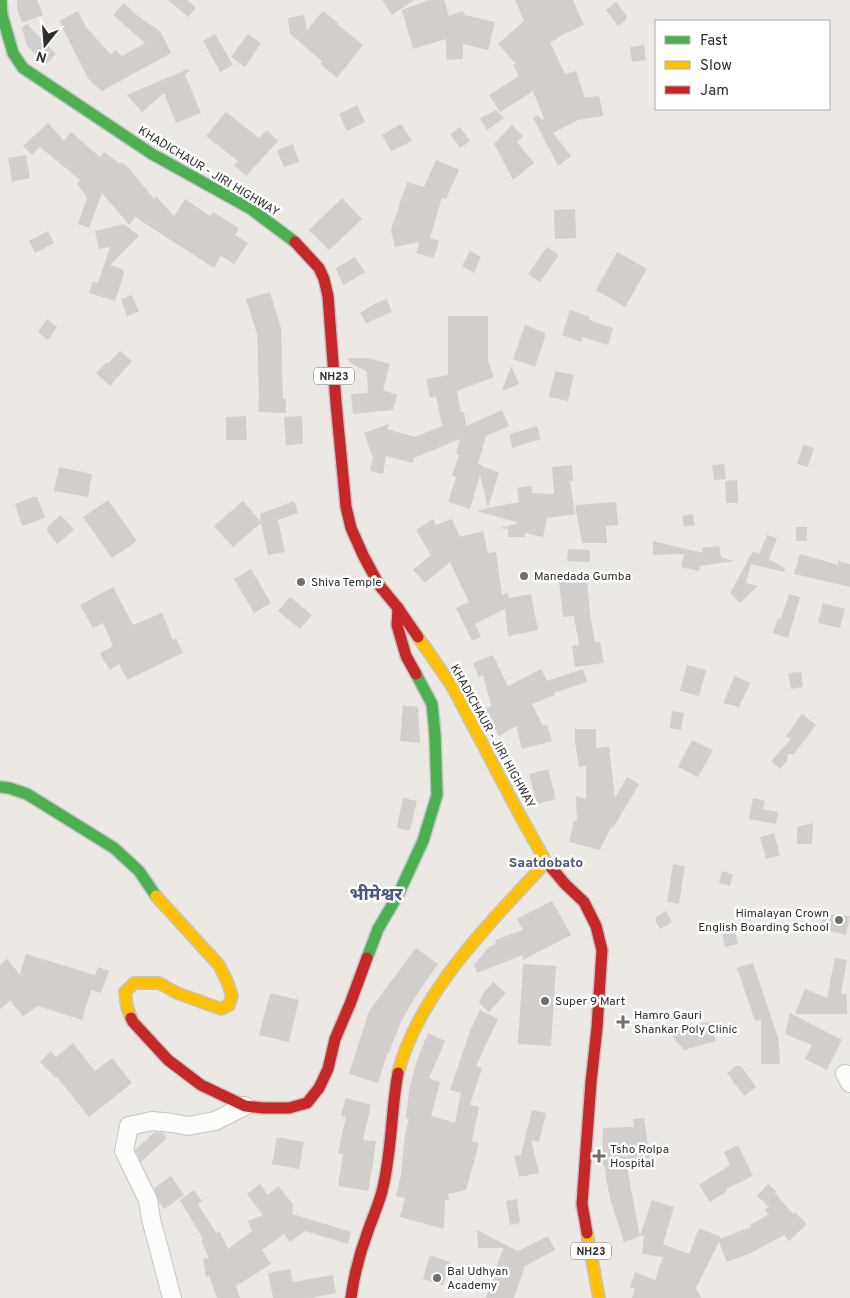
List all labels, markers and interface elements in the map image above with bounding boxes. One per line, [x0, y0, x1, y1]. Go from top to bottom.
north arrow [20, 20, 70, 70]
legend [655, 20, 830, 110]
text: Fast [700, 32, 728, 51]
text: N [34, 46, 49, 66]
text: Slow [700, 57, 732, 76]
text: Jam [700, 82, 729, 101]
street label: KHADICHAUR - JIRI HIGHWAY [135, 123, 282, 221]
road number: NH23 [314, 368, 354, 384]
place label: Manedada Gumba [534, 569, 631, 585]
marker: Manedada Gumba [518, 570, 530, 582]
place label: Shiva Temple [311, 575, 382, 591]
marker: Shiva Temple [295, 576, 307, 588]
street label: KHADICHAUR - JIRI HIGHWAY [446, 662, 539, 812]
district label: Saatdobato [509, 855, 583, 872]
district label: भीमेश्वर [350, 884, 404, 907]
place label: Himalayan Crown English Boarding School [698, 906, 829, 936]
marker: Himalayan Crown English Boarding School [833, 914, 845, 926]
place label: Super 9 Mart [555, 994, 625, 1010]
marker: Super 9 Mart [539, 995, 551, 1007]
place label: Hamro Gauri Shankar Poly Clinic [634, 1008, 738, 1038]
marker: Hamro Gauri Shankar Poly Clinic [616, 1015, 630, 1029]
place label: Tsho Rolpa Hospital [610, 1142, 669, 1172]
marker: Tsho Rolpa Hospital [592, 1149, 606, 1163]
road number: NH23 [571, 1242, 611, 1260]
place label: Bal Udhyan Academy [447, 1264, 508, 1294]
marker: Bal Udhyan Academy [431, 1272, 443, 1284]

